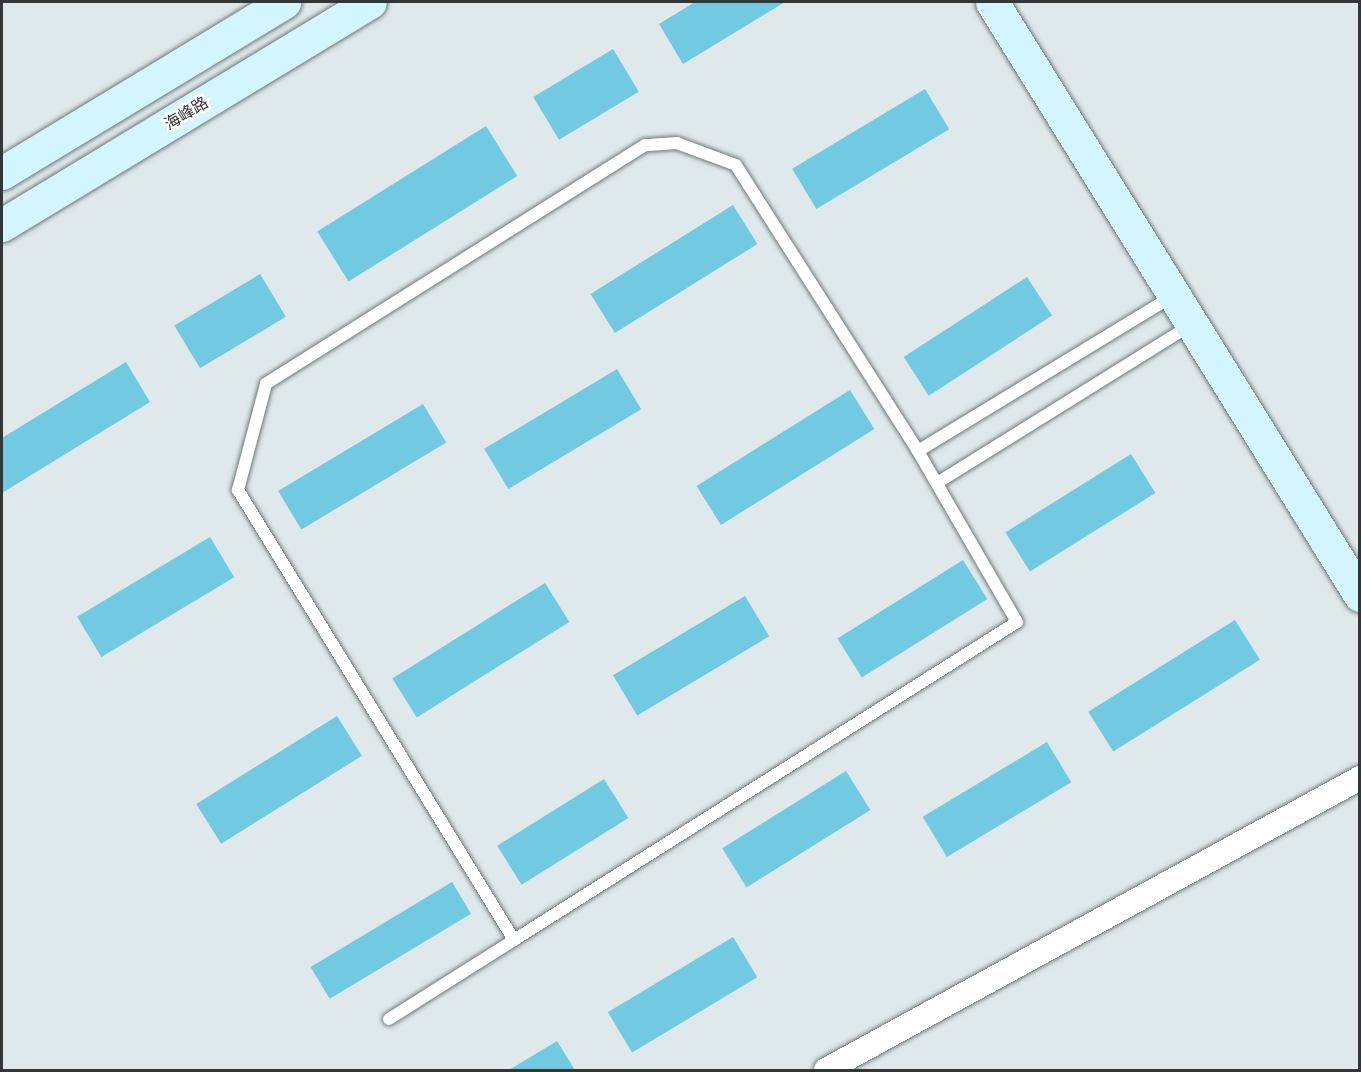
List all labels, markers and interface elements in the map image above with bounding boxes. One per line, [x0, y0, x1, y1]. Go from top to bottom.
street label: 海峰路 [160, 92, 212, 134]

